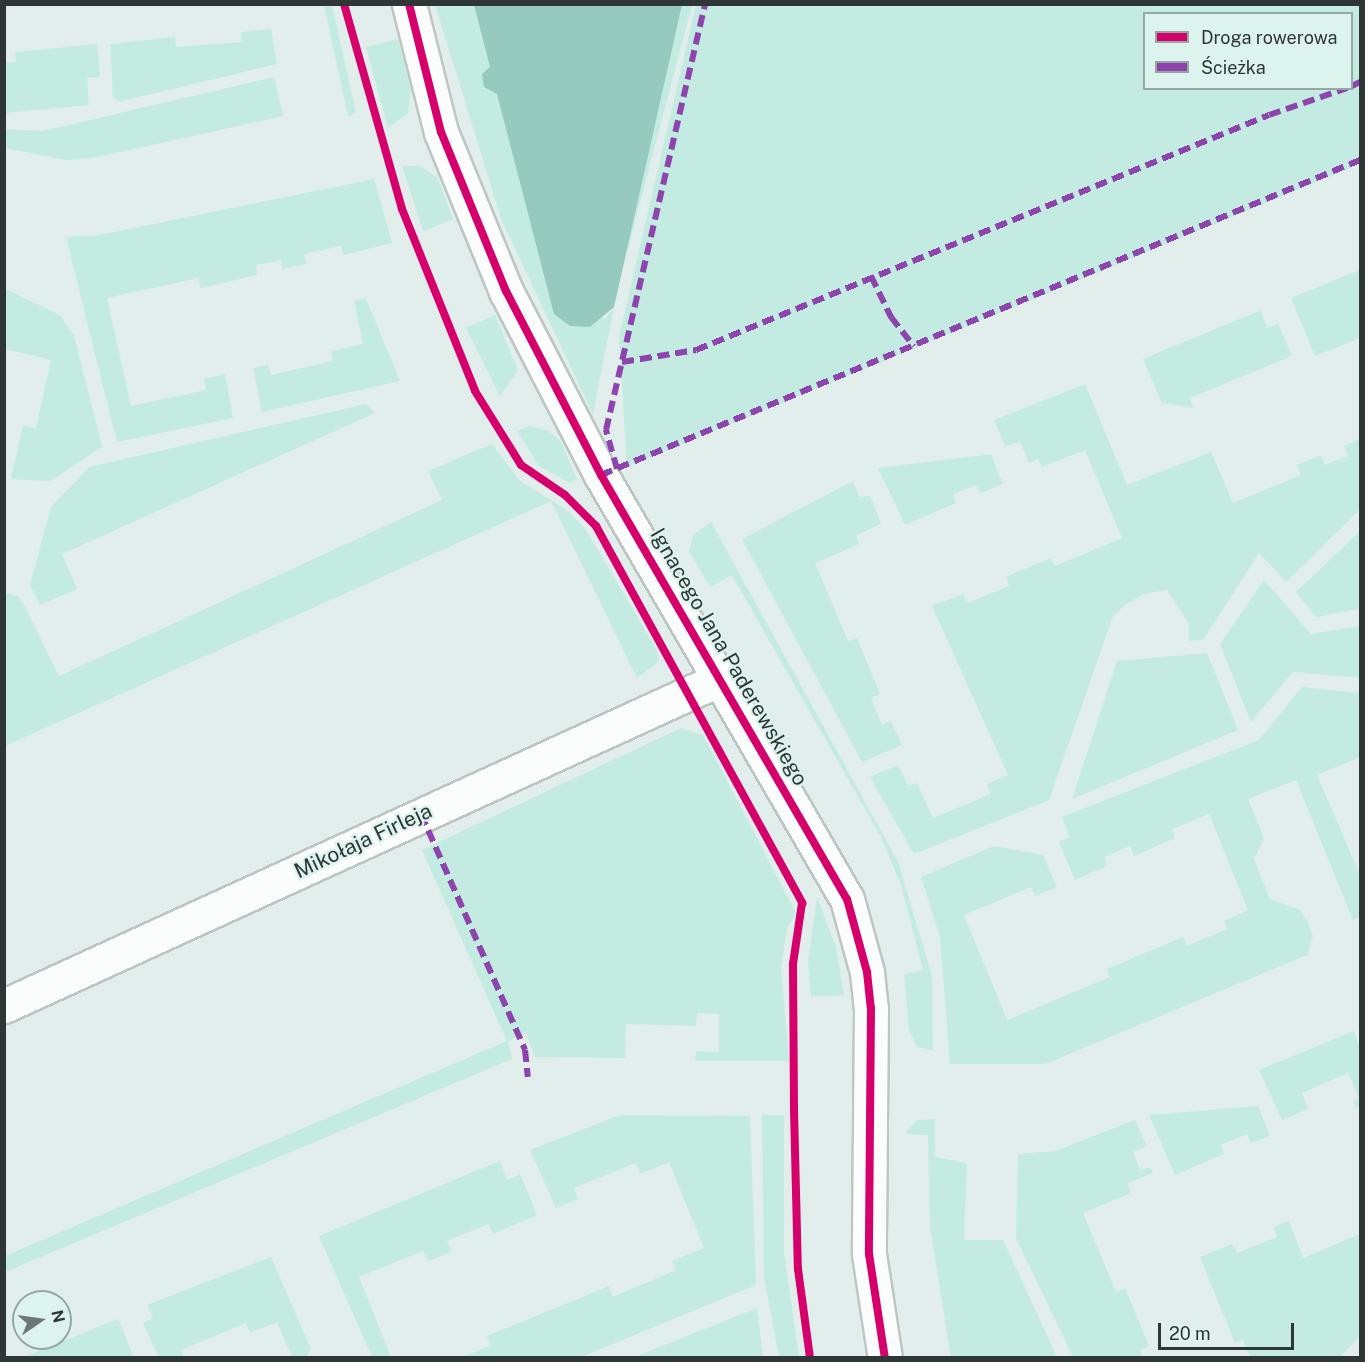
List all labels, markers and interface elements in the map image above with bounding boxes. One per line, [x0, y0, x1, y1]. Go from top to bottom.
legend [1143, 12, 1353, 90]
text: Droga rowerowa [1201, 27, 1337, 48]
text: Ścieżka [1201, 57, 1266, 78]
street label: Ignacego Jana Paderewskiego [645, 524, 813, 790]
street label: Mikołaja Firleja [290, 798, 436, 884]
north arrow [12, 1290, 72, 1350]
text: N [47, 1308, 69, 1325]
scale bar [1161, 1311, 1298, 1349]
text: 20 m [1169, 1323, 1211, 1344]

